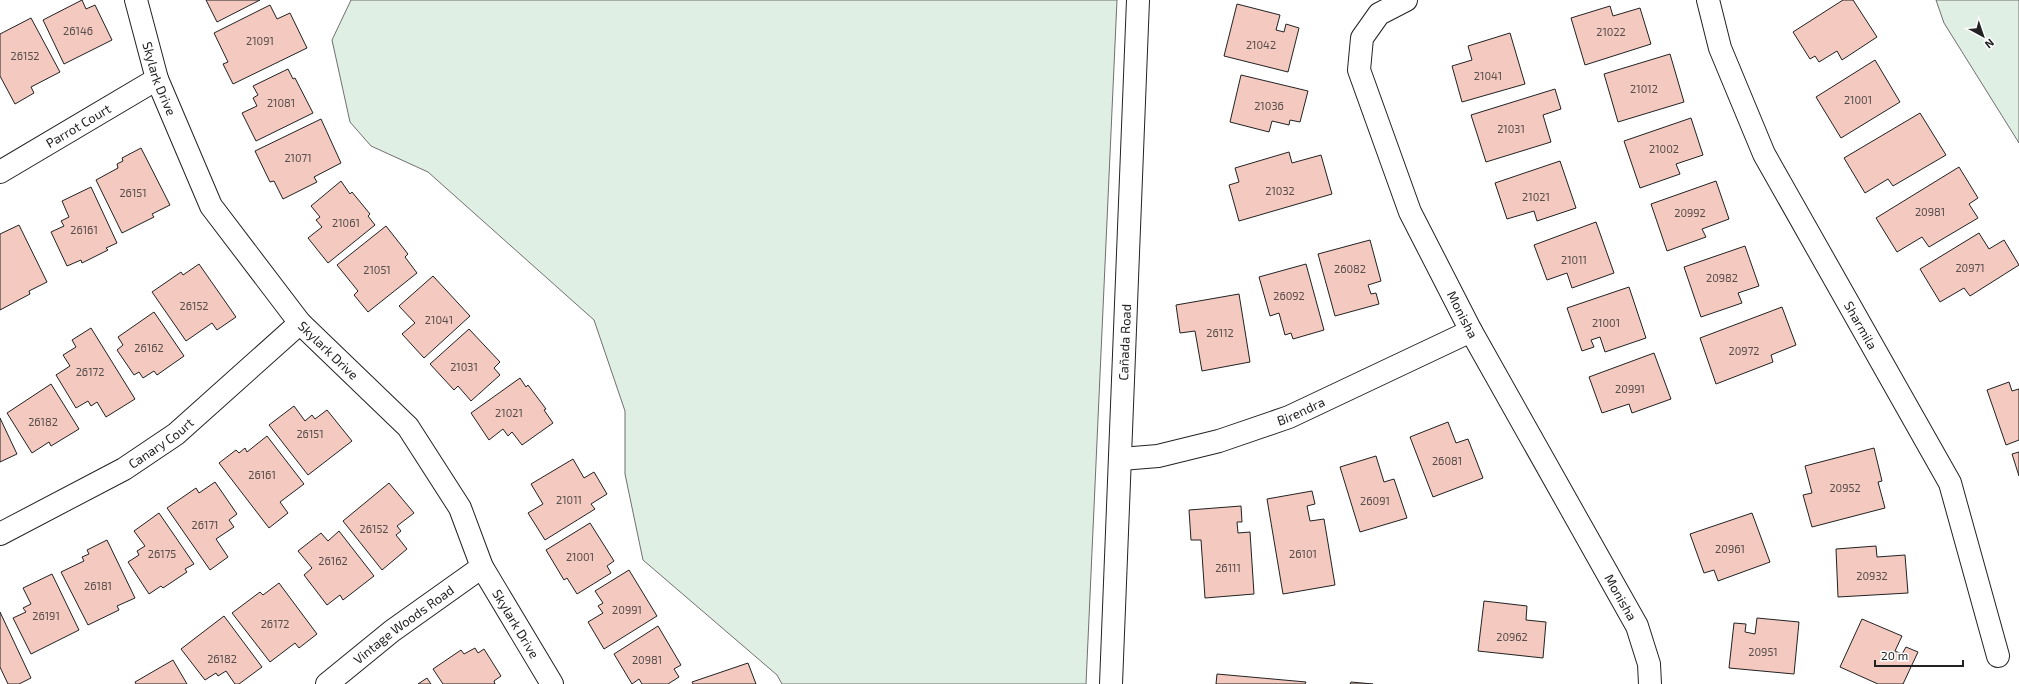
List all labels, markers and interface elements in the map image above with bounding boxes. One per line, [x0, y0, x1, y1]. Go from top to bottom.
north arrow [1963, 16, 2003, 56]
house number: 26146 [63, 24, 93, 37]
house number: 21022 [1596, 25, 1626, 38]
house number: 21091 [246, 34, 274, 47]
text: N [1982, 37, 1997, 52]
house number: 21042 [1246, 38, 1276, 51]
street label: Skylark Drive [139, 40, 180, 118]
house number: 26152 [11, 49, 39, 62]
house number: 21041 [1474, 69, 1502, 82]
house number: 21012 [1630, 82, 1658, 95]
house number: 21001 [1844, 93, 1872, 106]
house number: 21081 [267, 96, 295, 109]
house number: 21036 [1254, 99, 1284, 112]
street label: Parrot Court [43, 100, 114, 151]
house number: 21031 [1497, 122, 1525, 135]
house number: 21002 [1649, 142, 1679, 155]
house number: 21071 [284, 151, 312, 164]
house number: 21032 [1265, 184, 1295, 197]
house number: 26151 [119, 186, 147, 199]
house number: 21021 [1522, 190, 1550, 203]
house number: 20981 [1915, 205, 1945, 218]
house number: 20992 [1674, 206, 1706, 219]
house number: 21061 [332, 216, 360, 229]
house number: 26161 [70, 223, 98, 236]
house number: 21011 [1561, 253, 1587, 266]
house number: 20971 [1955, 261, 1985, 274]
house number: 26082 [1334, 262, 1366, 275]
house number: 21051 [363, 263, 391, 276]
house number: 20982 [1706, 271, 1738, 284]
street label: Monisha [1444, 288, 1481, 341]
house number: 26092 [1273, 289, 1305, 302]
street label: Sharmila [1841, 298, 1881, 352]
house number: 26152 [180, 299, 208, 312]
street label: Cañada Road [1115, 304, 1134, 381]
house number: 21041 [425, 313, 453, 326]
house number: 21001 [1592, 316, 1620, 329]
street label: Skylark Drive [295, 318, 362, 383]
house number: 26112 [1206, 326, 1234, 339]
house number: 26162 [134, 341, 164, 354]
house number: 20972 [1729, 344, 1759, 357]
house number: 21031 [450, 360, 478, 373]
house number: 26172 [76, 365, 104, 378]
house number: 20991 [1615, 382, 1645, 395]
street label: Birendra [1275, 393, 1327, 429]
house number: 21021 [495, 406, 523, 419]
street label: Canary Court [125, 414, 197, 472]
house number: 26182 [28, 415, 58, 428]
house number: 26151 [296, 427, 324, 440]
house number: 26081 [1432, 454, 1462, 467]
house number: 26161 [248, 468, 276, 481]
house number: 20952 [1829, 481, 1861, 494]
house number: 21011 [556, 493, 582, 506]
house number: 26091 [1360, 494, 1390, 507]
house number: 26171 [192, 518, 218, 531]
house number: 26152 [360, 522, 388, 535]
house number: 20961 [1715, 542, 1745, 555]
house number: 26175 [148, 547, 176, 560]
house number: 26101 [1289, 547, 1317, 560]
house number: 21001 [566, 550, 594, 563]
house number: 26162 [318, 554, 348, 567]
house number: 26111 [1215, 561, 1241, 574]
house number: 20932 [1856, 569, 1888, 582]
street label: Monisha [1601, 571, 1640, 623]
house number: 26181 [84, 579, 112, 592]
street label: Vintage Woods Road [350, 582, 457, 667]
street label: Skylark Drive [489, 586, 543, 661]
house number: 20991 [612, 603, 642, 616]
house number: 26191 [32, 609, 60, 622]
house number: 26172 [261, 617, 289, 630]
house number: 20962 [1496, 630, 1528, 643]
scale bar [1875, 642, 1963, 668]
house number: 20951 [1748, 645, 1778, 658]
text: 20 m [1881, 648, 1908, 662]
house number: 26182 [207, 652, 237, 665]
house number: 20981 [632, 653, 662, 666]

